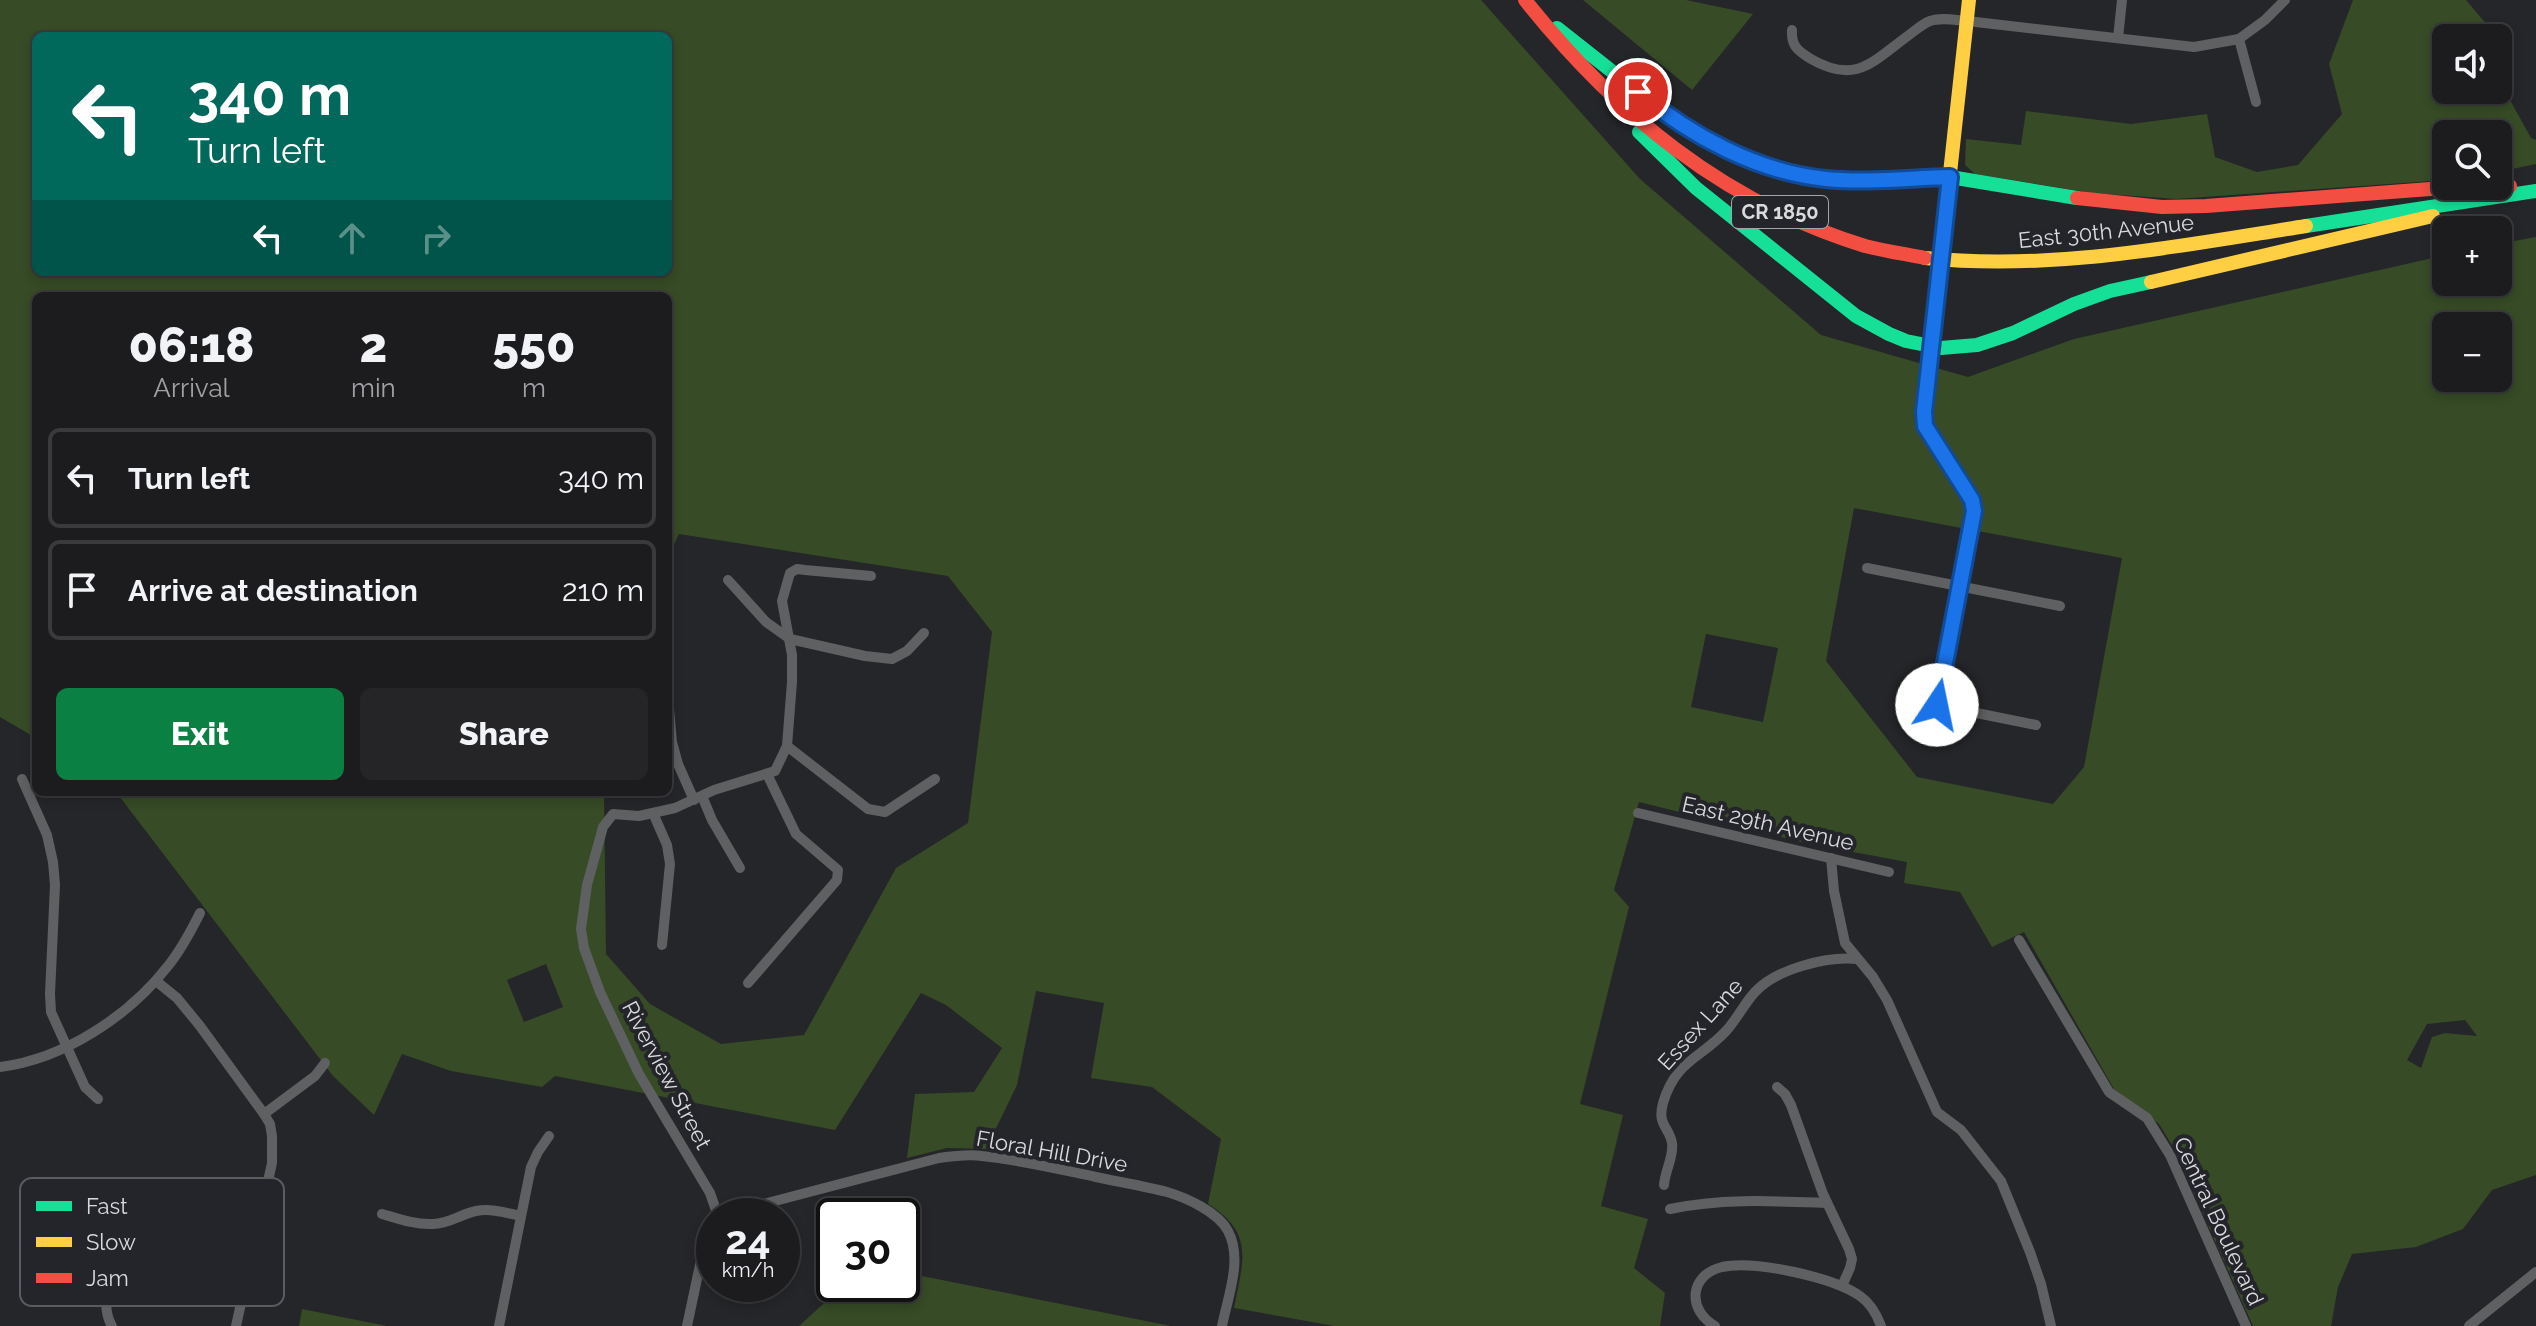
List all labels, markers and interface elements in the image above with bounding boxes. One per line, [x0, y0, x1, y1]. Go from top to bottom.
map controls [2432, 24, 2512, 392]
button: sound [2432, 24, 2512, 104]
pin [1604, 58, 1672, 126]
text: 340 m [188, 62, 351, 128]
icon: left [56, 64, 160, 168]
icon: arrive [1616, 70, 1660, 114]
button: search [2432, 120, 2512, 200]
text: Turn left [188, 129, 326, 171]
road number: CR 1850 [1732, 196, 1828, 228]
street label: East 30th Avenue [2017, 209, 2195, 253]
icon: left [246, 216, 290, 260]
icon: ahead [330, 216, 374, 260]
icon: right [414, 216, 458, 260]
button: + [2432, 216, 2512, 296]
button: − [2432, 312, 2512, 392]
text: 06:18 [129, 317, 254, 373]
text: 2 [359, 317, 387, 373]
text: 550 [492, 317, 575, 373]
text: Arrival [153, 373, 230, 403]
text: min [351, 373, 396, 403]
text: m [522, 373, 546, 403]
icon: left [60, 456, 104, 500]
text: Turn left [128, 461, 250, 496]
text: 340 m [558, 461, 644, 496]
icon: arrive [60, 568, 104, 612]
text: Arrive at destination [128, 573, 418, 608]
text: 210 m [562, 573, 644, 608]
position arrow [1895, 663, 1979, 747]
button: Exit [56, 688, 344, 780]
button: Share [360, 688, 648, 780]
street label: East 29th Avenue [1680, 791, 1857, 855]
street label: Essex Lane [1652, 973, 1748, 1075]
street label: Riverview Street [617, 996, 717, 1154]
street label: Floral Hill Drive [974, 1125, 1130, 1177]
street label: Central Boulevard [2169, 1133, 2269, 1309]
legend [20, 1178, 284, 1306]
text: Fast [86, 1193, 128, 1219]
speed limit sign: 30 [816, 1198, 920, 1302]
text: 24 [725, 1216, 771, 1263]
text: Slow [86, 1229, 136, 1255]
text: km/h [722, 1258, 774, 1282]
text: Jam [86, 1265, 129, 1291]

